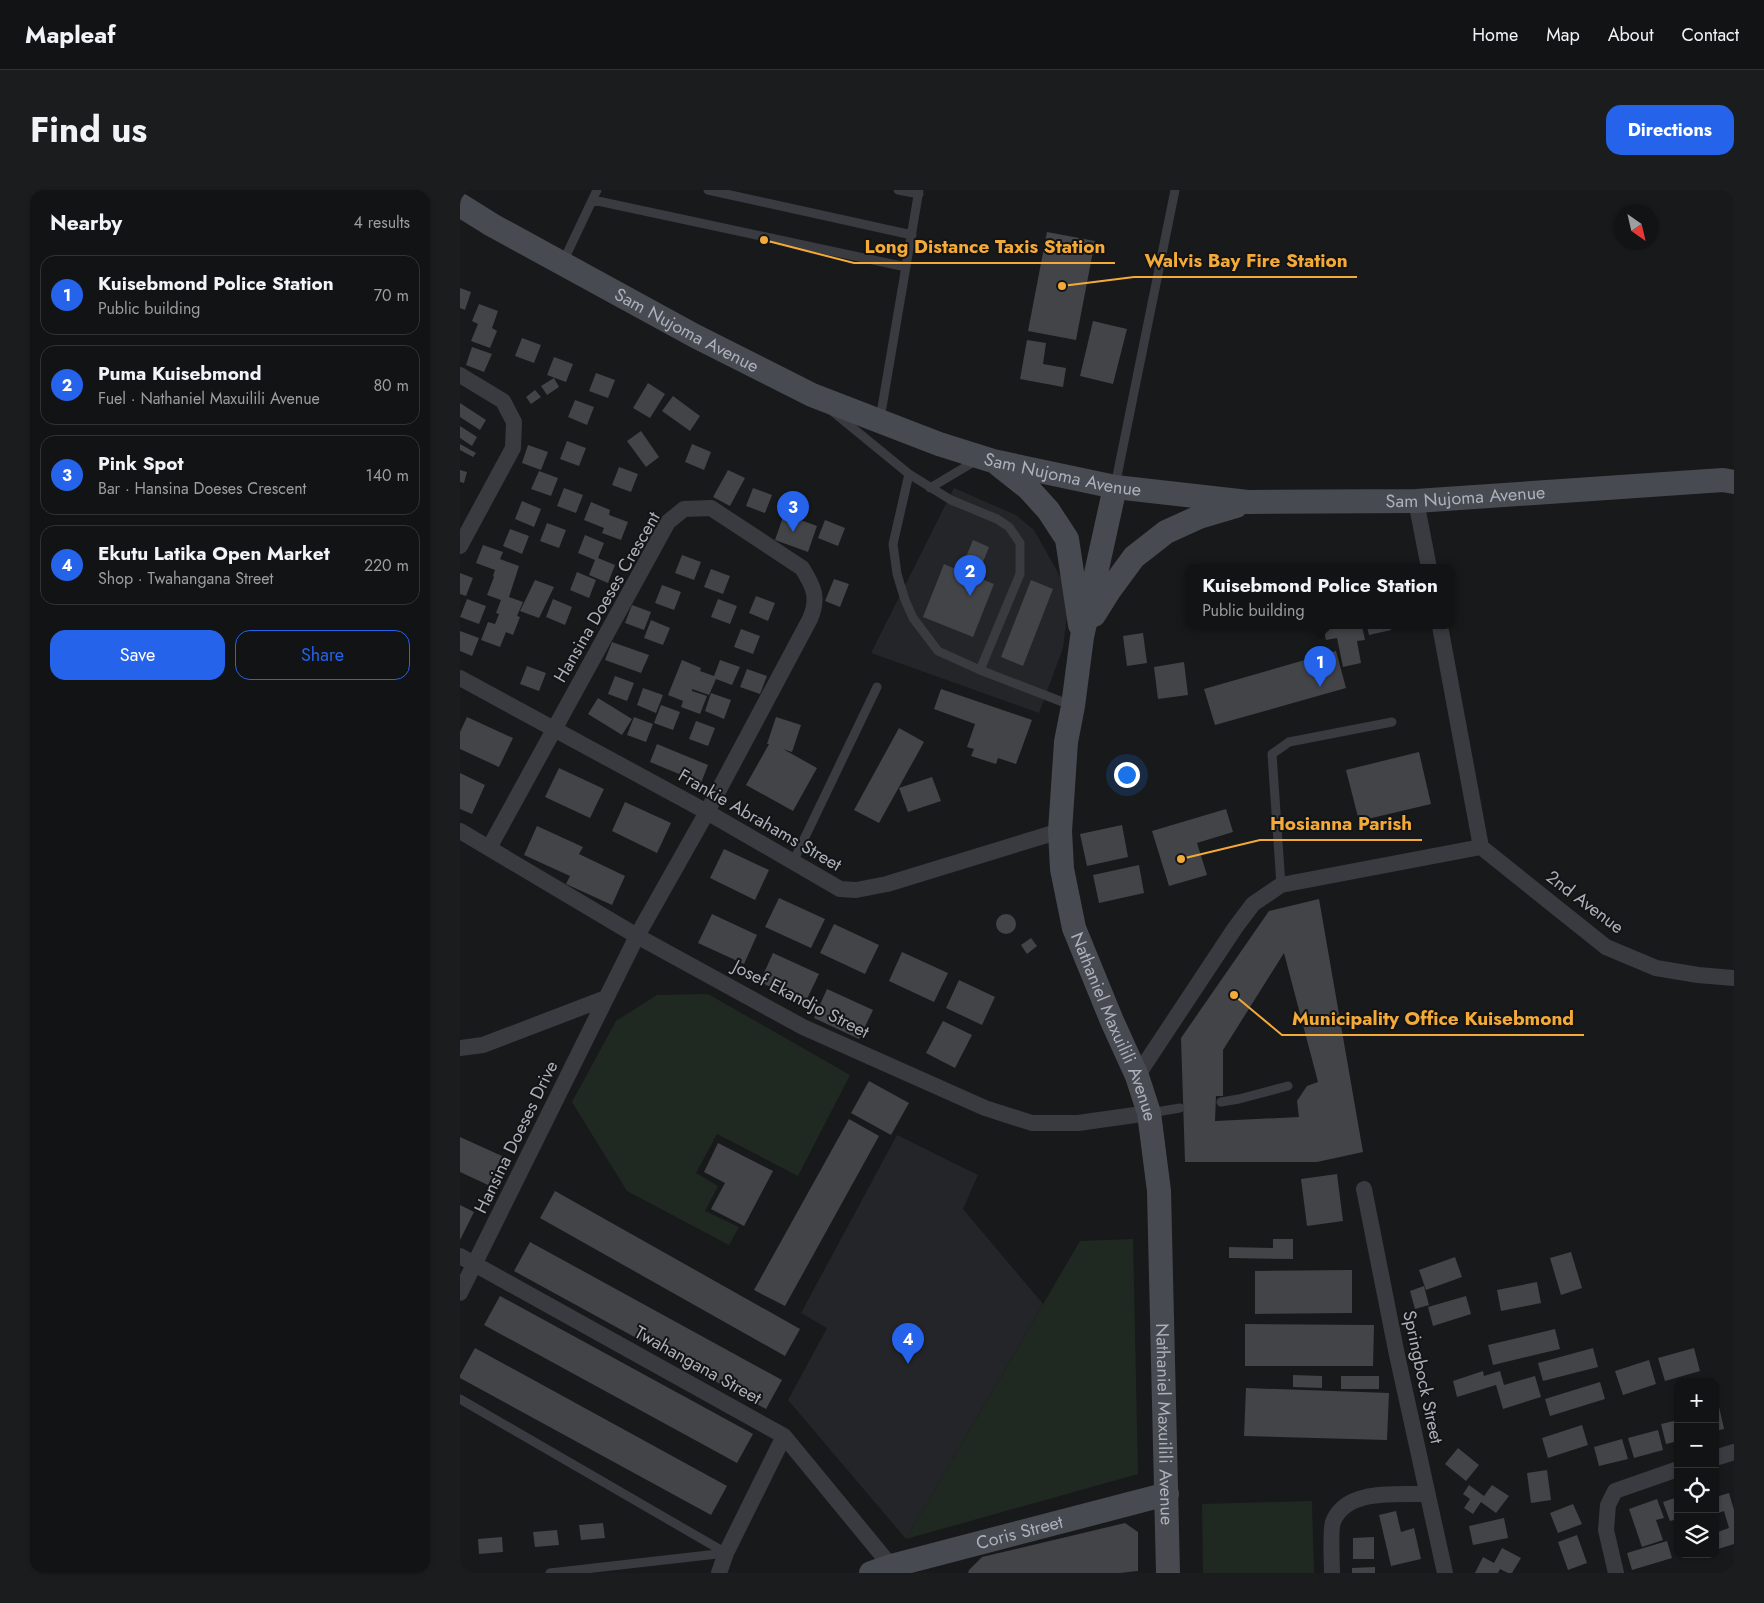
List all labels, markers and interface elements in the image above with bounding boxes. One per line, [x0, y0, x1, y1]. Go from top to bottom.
text: Mapleaf [25, 17, 116, 52]
text: Home [1472, 22, 1518, 48]
text: Map [1546, 22, 1580, 48]
text: About [1608, 22, 1653, 48]
text: Contact [1681, 22, 1739, 48]
text: Find us [30, 105, 147, 155]
button: Directions [1606, 105, 1734, 155]
north arrow [1614, 205, 1659, 250]
text: Nearby [50, 208, 122, 238]
text: 4 results [354, 211, 410, 234]
callout: Long Distance Taxis Station [854, 229, 1115, 263]
text: Long Distance Taxis Station [865, 233, 1105, 260]
callout: Walvis Bay Fire Station [1134, 243, 1357, 277]
text: Walvis Bay Fire Station [1144, 247, 1348, 274]
text: Kuisebmond Police Station [98, 270, 334, 297]
street label: Sam Nujoma Avenue [610, 281, 763, 379]
text: 1 [63, 284, 71, 307]
text: 70 m [374, 284, 409, 307]
text: Public building [98, 297, 200, 320]
text: Puma Kuisebmond [98, 360, 262, 387]
text: 2 [62, 374, 72, 397]
text: 80 m [373, 374, 409, 397]
text: Fuel · Nathaniel Maxuilili Avenue [98, 387, 320, 410]
street label: Sam Nujoma Avenue [981, 446, 1143, 503]
text: Pink Spot [98, 450, 184, 477]
text: 3 [62, 464, 72, 487]
text: 140 m [366, 464, 409, 487]
text: Bar · Hansina Doeses Crescent [98, 477, 306, 500]
street label: Sam Nujoma Avenue [1385, 479, 1546, 514]
pin: 3 [777, 491, 809, 532]
street label: Hansina Doeses Crescent [547, 506, 667, 687]
text: Ekutu Latika Open Market [98, 540, 330, 567]
text: 4 [61, 554, 73, 577]
text: 220 m [364, 554, 409, 577]
pin: 2 [954, 555, 986, 596]
popup [1185, 564, 1455, 629]
text: Shop · Twahangana Street [98, 567, 273, 590]
text: Kuisebmond Police Station [1202, 572, 1438, 599]
text: Public building [1202, 599, 1305, 622]
button: Save [50, 630, 225, 680]
button: Share [235, 630, 410, 680]
pin: 1 [1304, 646, 1336, 687]
your location [1114, 762, 1140, 788]
street label: Frankie Abrahams Street [673, 763, 847, 878]
callout: Hosianna Parish [1260, 806, 1422, 840]
text: Hosianna Parish [1270, 810, 1412, 837]
street label: 2nd Avenue [1541, 864, 1629, 940]
street label: Nathaniel Maxuilili Avenue [1064, 928, 1163, 1123]
street label: Josef Ekandjo Street [726, 952, 874, 1045]
callout: Municipality Office Kuisebmond [1282, 1001, 1584, 1035]
text: Municipality Office Kuisebmond [1292, 1005, 1574, 1032]
street label: Hansina Doeses Drive [468, 1056, 564, 1218]
street label: Springbock Street [1396, 1308, 1450, 1447]
street label: Twahangana Street [630, 1319, 767, 1411]
pin: 4 [892, 1323, 924, 1364]
street label: Nathaniel Maxuilili Avenue [1149, 1323, 1180, 1525]
map controls [1674, 1378, 1719, 1558]
button: + [1674, 1378, 1719, 1423]
button: − [1674, 1423, 1719, 1468]
button: locate [1674, 1468, 1719, 1513]
street label: Coris Street [973, 1509, 1066, 1556]
button: layers [1674, 1513, 1719, 1558]

